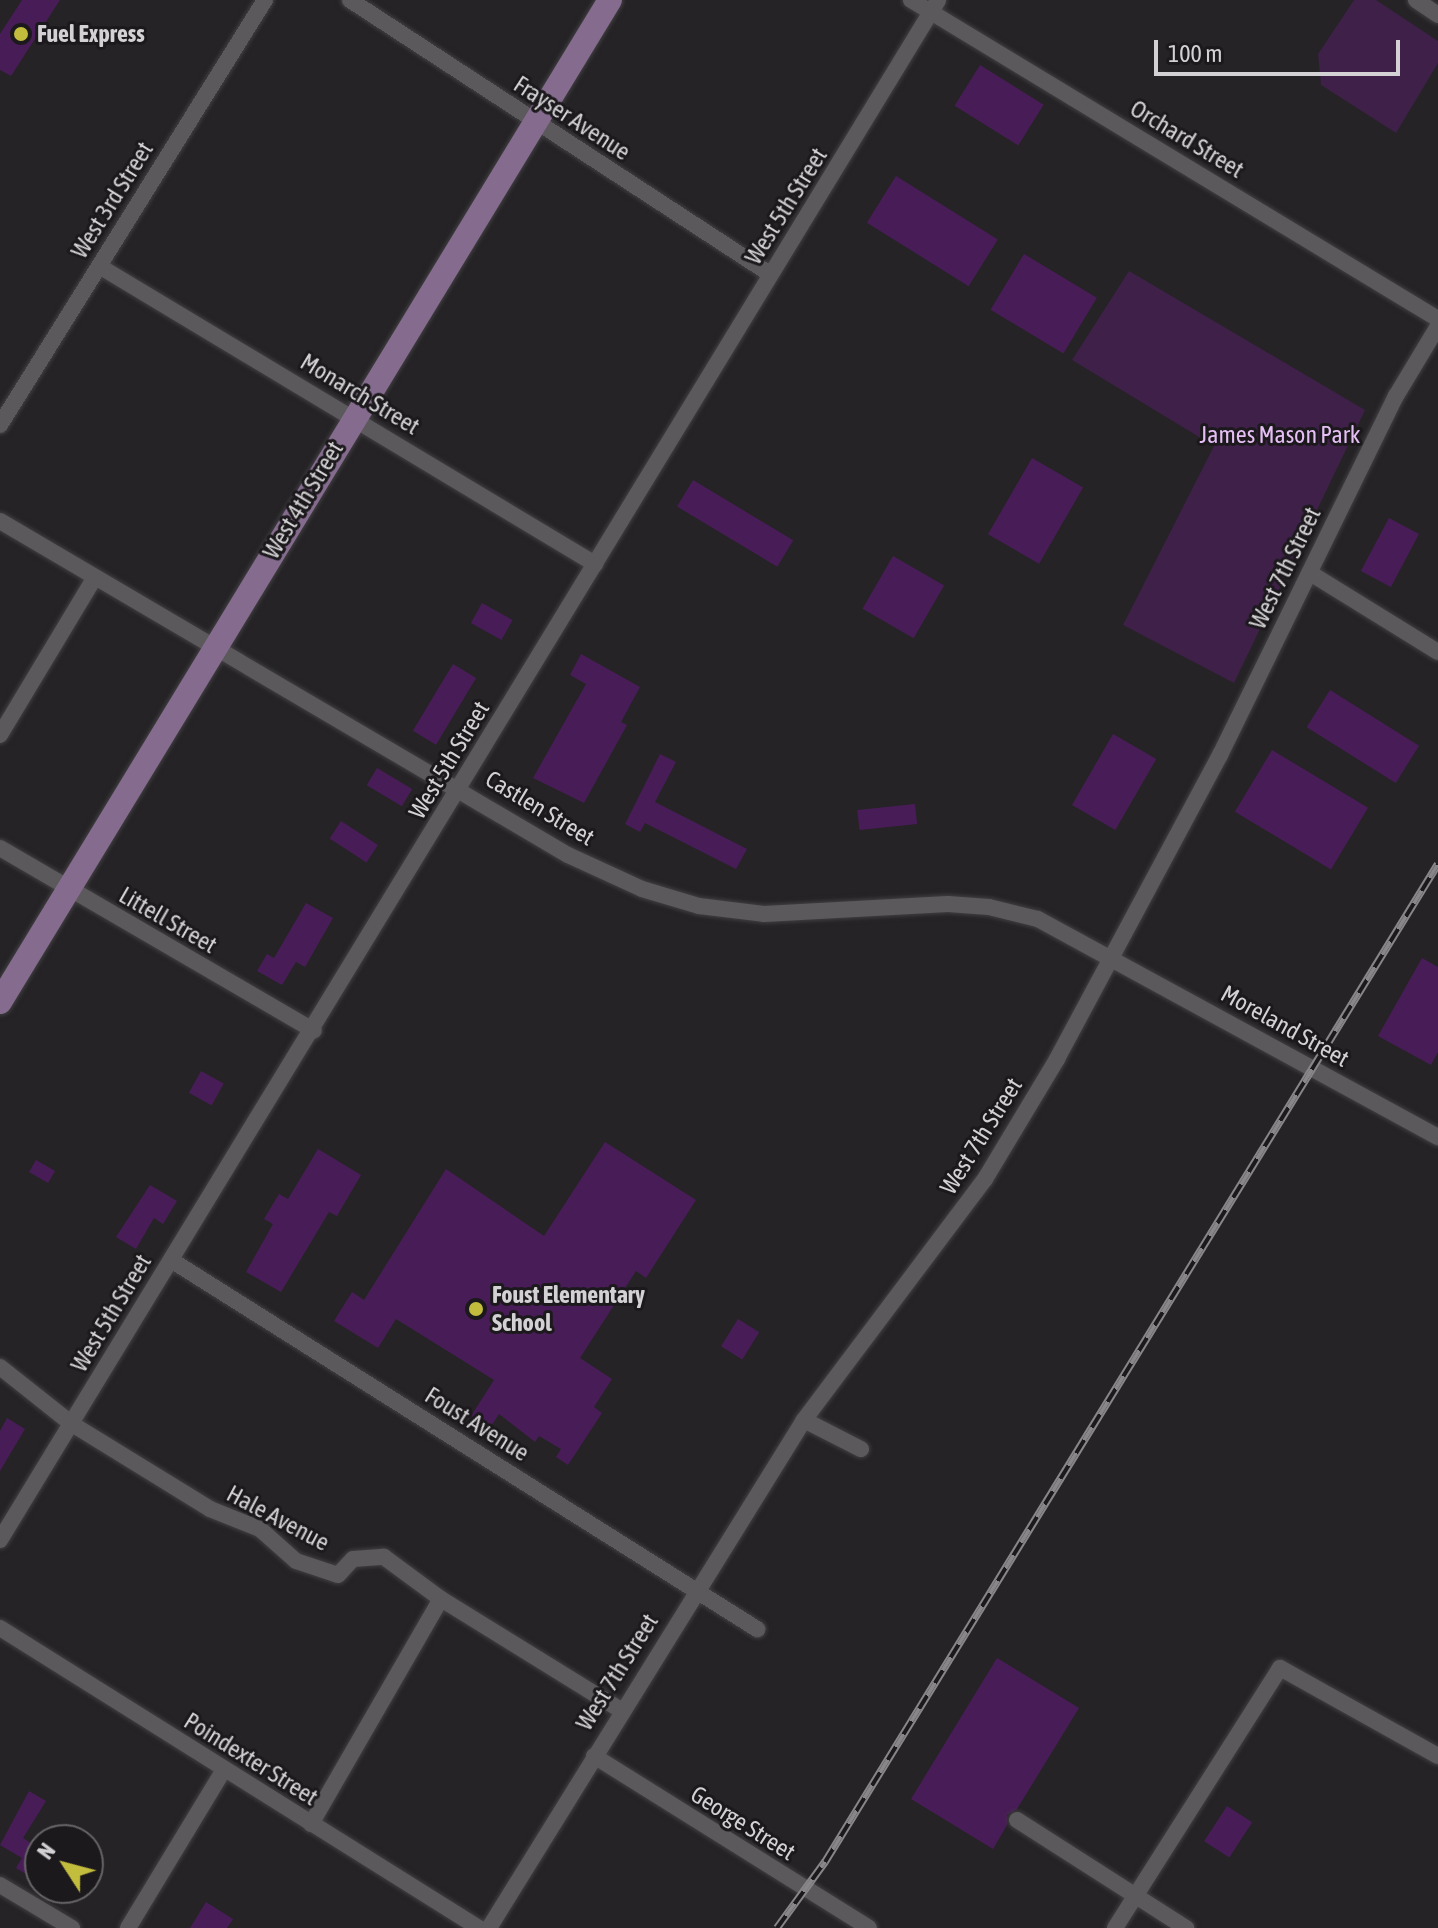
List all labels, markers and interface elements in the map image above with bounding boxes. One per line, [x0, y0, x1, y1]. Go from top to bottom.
place label: Fuel Express [37, 20, 145, 48]
scale bar [1158, 24, 1404, 74]
marker: Fuel Express [12, 25, 30, 43]
text: 100 m [1168, 40, 1222, 67]
street label: Frayser Avenue [508, 70, 636, 166]
street label: Orchard Street [1125, 94, 1249, 184]
street label: West 3rd Street [65, 136, 159, 264]
street label: West 5th Street [739, 142, 833, 270]
street label: Monarch Street [295, 347, 425, 441]
park label: James Mason Park [1200, 421, 1360, 449]
street label: West 4th Street [257, 436, 349, 564]
street label: West 7th Street [1243, 502, 1327, 634]
street label: West 5th Street [403, 696, 495, 824]
street label: Castlen Street [480, 764, 600, 852]
street label: Littell Street [114, 881, 222, 959]
street label: Moreland Street [1216, 979, 1354, 1073]
street label: West 7th Street [934, 1072, 1028, 1200]
street label: West 5th Street [65, 1249, 157, 1377]
place label: Foust Elementary School [492, 1281, 645, 1337]
marker: Foust Elementary School [467, 1300, 485, 1318]
street label: Foust Avenue [420, 1381, 534, 1467]
street label: Hale Avenue [222, 1479, 334, 1557]
street label: West 7th Street [570, 1608, 664, 1736]
street label: Poindexter Street [179, 1706, 323, 1812]
street label: George Street [685, 1780, 801, 1866]
north arrow [24, 1824, 104, 1904]
text: N [32, 1838, 61, 1864]

